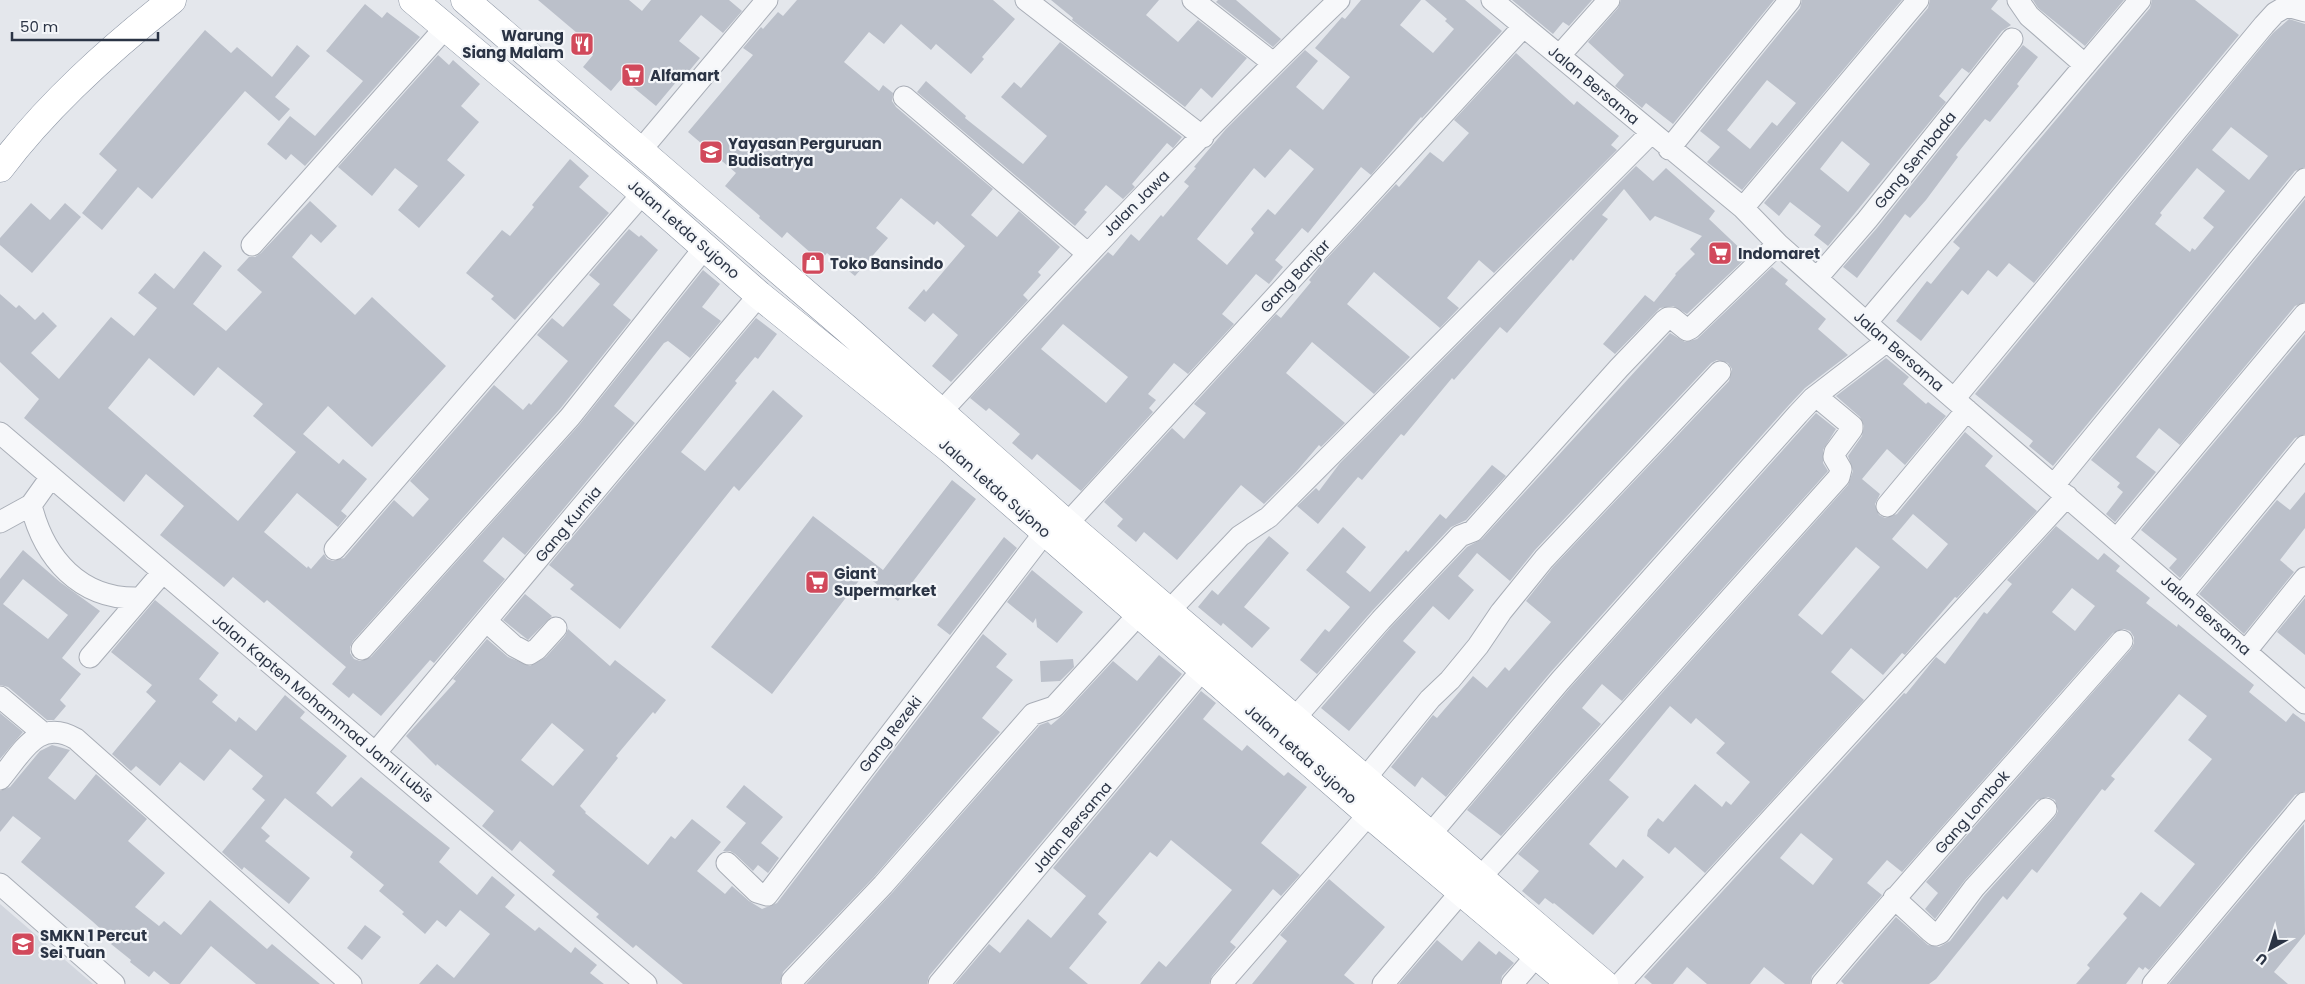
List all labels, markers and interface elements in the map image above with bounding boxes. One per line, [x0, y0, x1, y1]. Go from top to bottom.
scale bar [12, 10, 159, 42]
text: 50 m [20, 16, 58, 37]
place label: Warung Siang Malam [462, 25, 564, 63]
restaurant icon: Warung Siang Malam [569, 31, 595, 57]
street label: Jalan Bersama [1544, 41, 1644, 129]
supermarket icon: Alfamart [620, 62, 646, 88]
place label: Alfamart [650, 65, 720, 86]
street label: Gang Sembada [1869, 107, 1961, 213]
place label: Yayasan Perguruan Budisatrya [728, 133, 882, 171]
school or university icon: Yayasan Perguruan Budisatrya [698, 139, 724, 165]
street label: Jalan Jawa [1098, 165, 1174, 241]
street label: Jalan Letda Sujono [624, 175, 744, 283]
street label: Gang Banjar [1255, 234, 1335, 318]
supermarket icon: Indomaret [1707, 240, 1733, 266]
place label: Indomaret [1738, 243, 1820, 264]
shop icon: Toko Bansindo [800, 250, 826, 276]
place label: Toko Bansindo [830, 253, 944, 274]
street label: Jalan Bersama [1849, 306, 1949, 396]
street label: Jalan Letda Sujono [935, 434, 1055, 542]
street label: Gang Kurnia [530, 482, 606, 566]
place label: Giant Supermarket [834, 563, 936, 601]
supermarket icon: Giant Supermarket [804, 569, 830, 595]
street label: Jalan Bersama [2156, 570, 2256, 660]
street label: Jalan Kapten Mohammad Jamil Lubis [208, 609, 438, 807]
street label: Gang Rezeki [854, 691, 926, 777]
street label: Jalan Letda Sujono [1241, 700, 1361, 808]
street label: Gang Lombok [1930, 765, 2014, 858]
street label: Jalan Bersama [1028, 777, 1116, 877]
north arrow [2245, 924, 2295, 974]
place label: SMKN 1 Percut Sei Tuan [40, 925, 147, 963]
school or university icon: SMKN 1 Percut Sei Tuan [10, 931, 36, 957]
text: U [2252, 948, 2272, 970]

